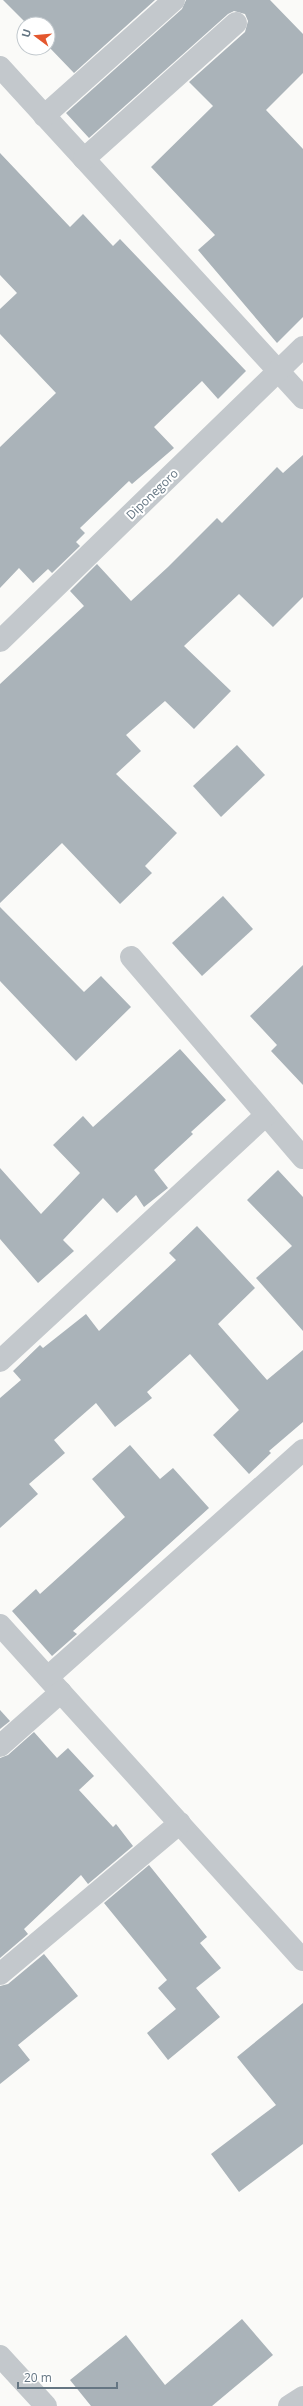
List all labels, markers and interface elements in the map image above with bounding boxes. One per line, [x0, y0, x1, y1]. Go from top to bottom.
north arrow [16, 16, 56, 56]
text: U [18, 27, 34, 39]
street label: Diponegoro [122, 465, 182, 523]
scale bar [18, 2364, 117, 2390]
text: 20 m [24, 2369, 52, 2386]

